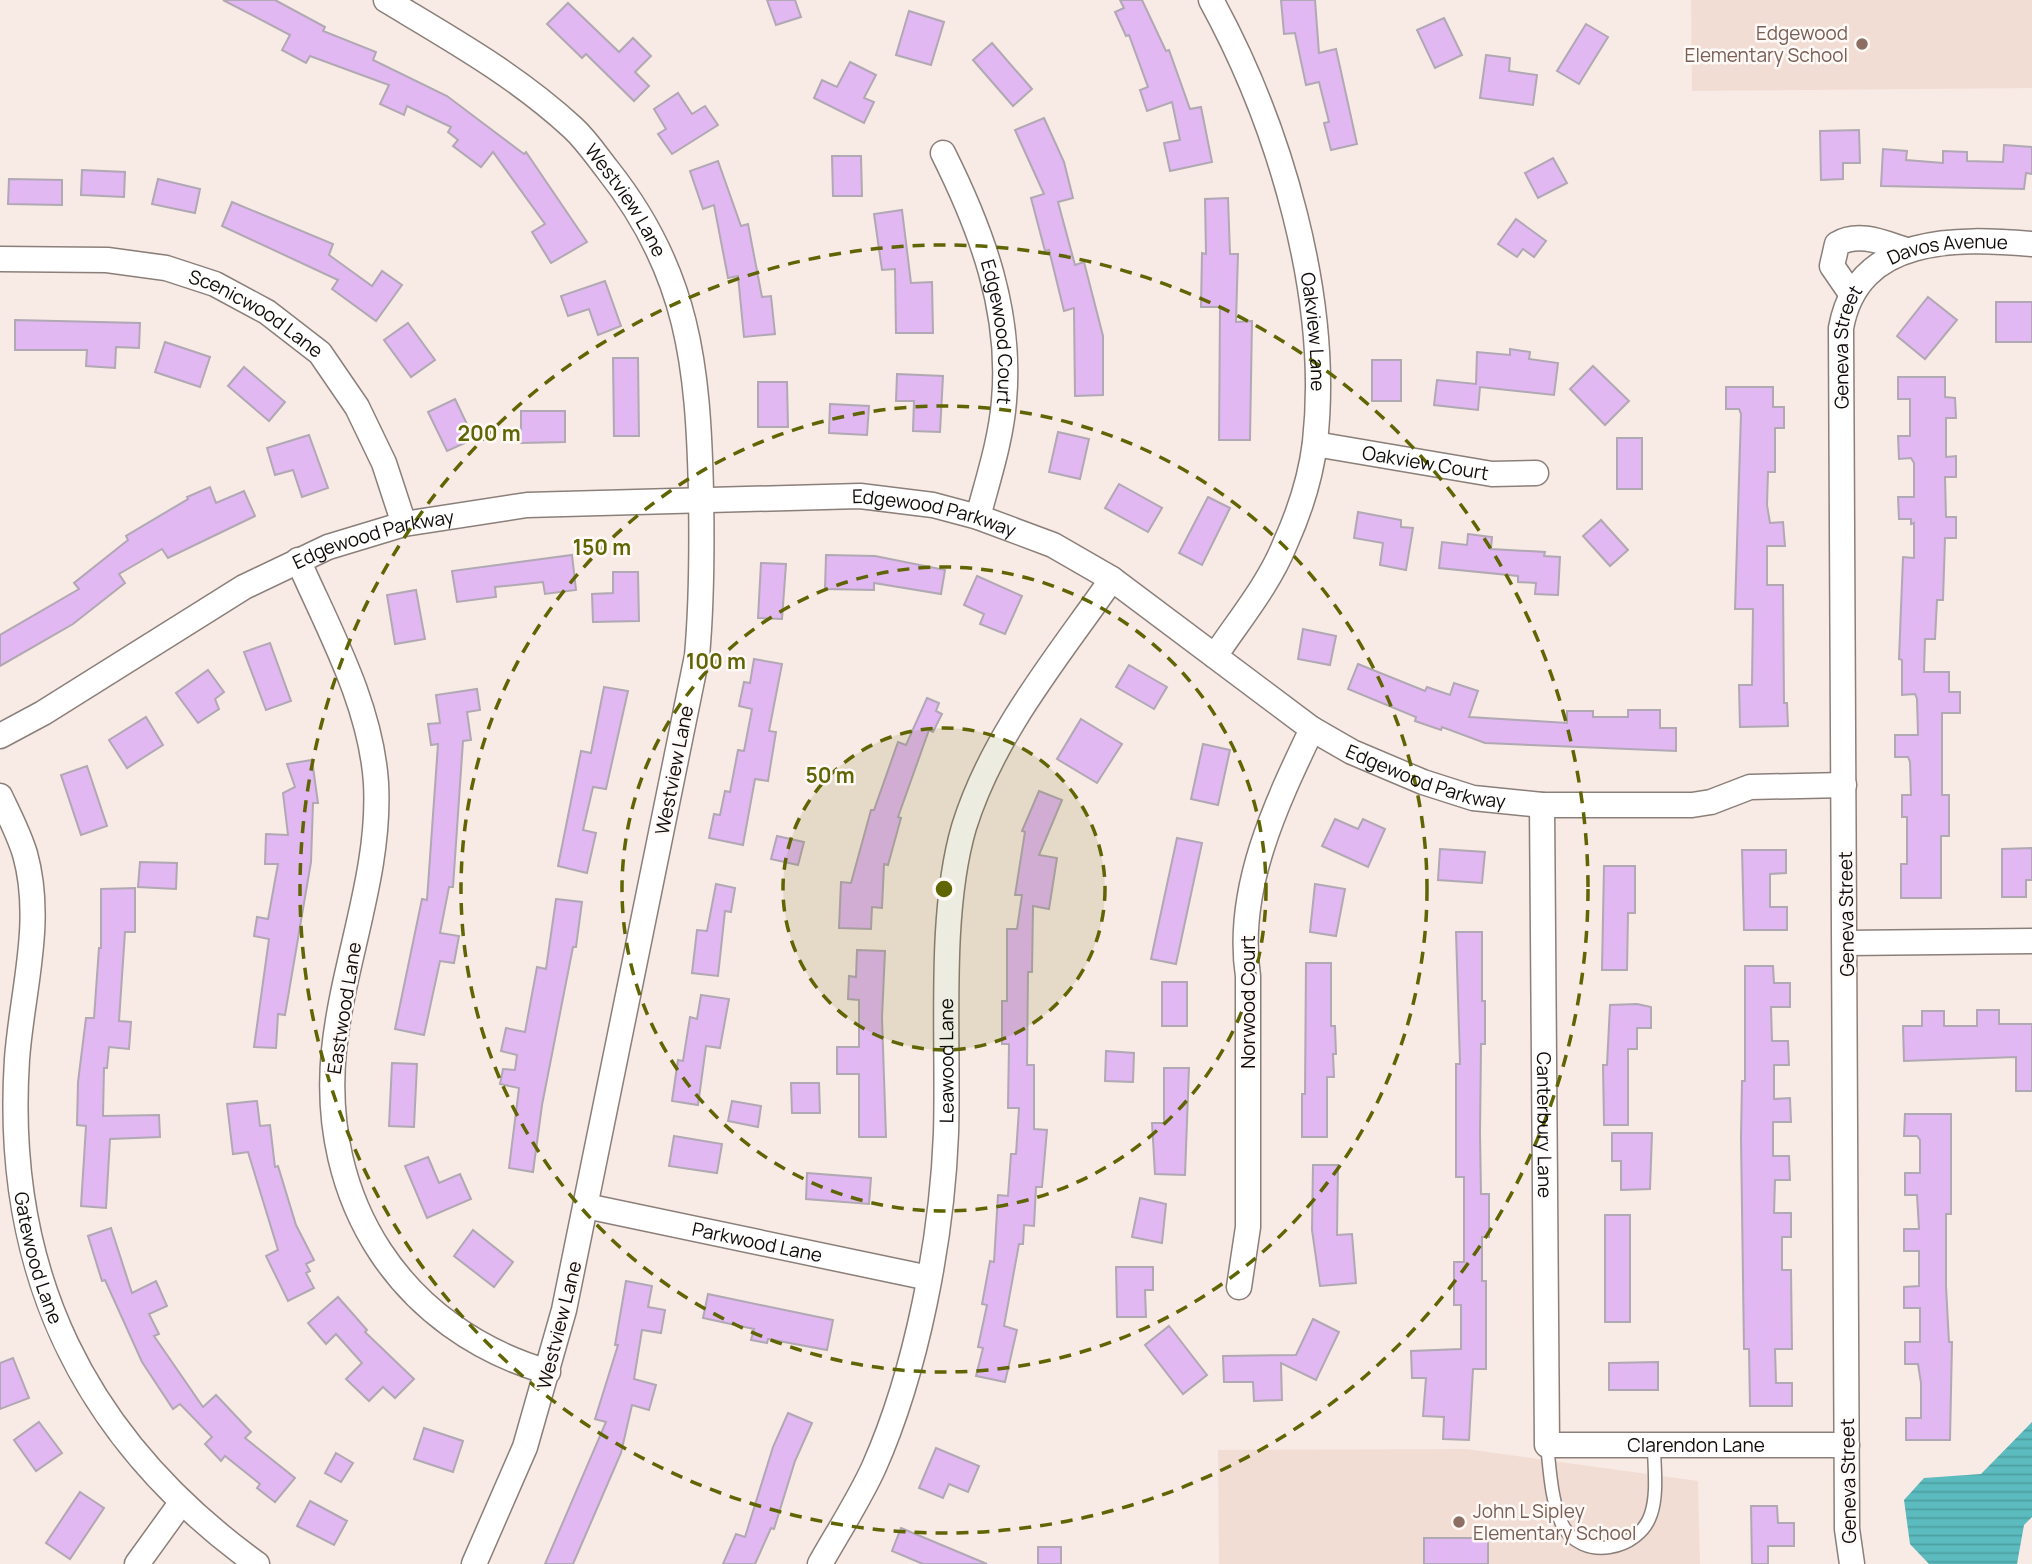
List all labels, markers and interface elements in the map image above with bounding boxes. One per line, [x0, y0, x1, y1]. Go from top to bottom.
place label: Edgewood Elementary School [1685, 20, 1848, 68]
marker: Edgewood Elementary School [1854, 36, 1870, 52]
street label: Westview Lane [579, 138, 673, 261]
street label: Davos Avenue [1883, 228, 2009, 271]
street label: Edgewood Court [975, 256, 1018, 406]
street label: Scenicwood Lane [185, 263, 328, 364]
street label: Oakview Lane [1295, 270, 1331, 391]
street label: Geneva Street [1828, 280, 1868, 409]
text: 200 m [457, 419, 521, 447]
street label: Oakview Court [1360, 439, 1491, 486]
street label: Edgewood Parkway [852, 483, 1020, 543]
street label: Edgewood Parkway [288, 503, 456, 575]
text: 150 m [573, 533, 631, 561]
text: 100 m [686, 647, 746, 675]
street label: Westview Lane [649, 703, 699, 837]
street label: Edgewood Parkway [1342, 738, 1507, 814]
text: 50 m [805, 761, 855, 789]
street label: Geneva Street [1832, 851, 1860, 977]
centre of rings [932, 877, 956, 901]
street label: Norwood Court [1235, 935, 1261, 1069]
street label: Eastwood Lane [321, 940, 367, 1076]
street label: Leawood Lane [933, 998, 960, 1124]
street label: Canterbury Lane [1531, 1052, 1558, 1198]
street label: Gatewood Lane [8, 1190, 69, 1328]
street label: Parkwood Lane [690, 1216, 825, 1268]
street label: Westview Lane [531, 1258, 587, 1392]
street label: Geneva Street [1834, 1418, 1862, 1544]
street label: Clarendon Lane [1627, 1432, 1765, 1458]
place label: John L Sipley Elementary School [1473, 1498, 1636, 1546]
marker: John L Sipley Elementary School [1451, 1514, 1467, 1530]

